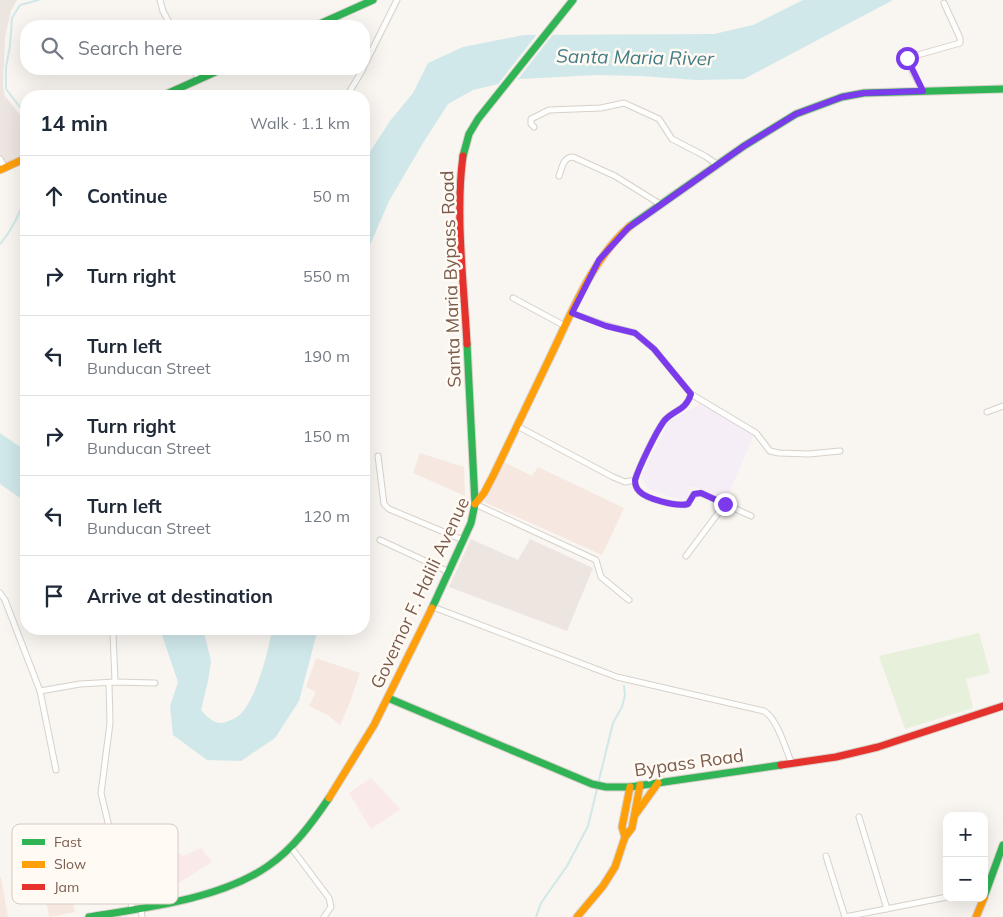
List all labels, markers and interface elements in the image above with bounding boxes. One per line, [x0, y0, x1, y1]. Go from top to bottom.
search box [20, 20, 370, 75]
icon: search [38, 34, 66, 62]
text: Search here [78, 36, 182, 60]
water label: Santa Maria River [556, 44, 715, 70]
route start [896, 47, 919, 70]
text: 14 min [40, 110, 108, 136]
text: Walk · 1.1 km [250, 113, 350, 133]
street label: Santa Maria Bypass Road [435, 170, 466, 388]
icon: ahead [40, 182, 68, 210]
text: Continue [87, 184, 167, 208]
text: 50 m [313, 186, 350, 206]
icon: right [40, 262, 68, 290]
text: Turn right [87, 264, 176, 288]
text: 550 m [303, 266, 350, 286]
text: Turn left [87, 334, 162, 358]
icon: left [40, 342, 68, 370]
text: 190 m [303, 346, 350, 366]
text: Bunducan Street [87, 358, 211, 378]
text: Turn right [87, 414, 176, 438]
icon: right [40, 422, 68, 450]
text: 150 m [303, 426, 350, 446]
text: Bunducan Street [87, 438, 211, 458]
street label: Governor F. Halili Avenue [365, 493, 474, 692]
route end [714, 493, 737, 516]
text: Turn left [87, 494, 162, 518]
icon: left [40, 502, 68, 530]
text: 120 m [303, 506, 350, 526]
text: Bunducan Street [87, 518, 211, 538]
icon: arrive [40, 582, 68, 610]
text: Arrive at destination [87, 584, 273, 608]
street label: Bypass Road [633, 743, 745, 782]
map controls [943, 812, 988, 902]
button: + [943, 812, 988, 857]
legend [12, 824, 178, 904]
text: Fast [54, 833, 82, 851]
text: Slow [54, 855, 86, 873]
button: − [943, 857, 988, 902]
text: Jam [54, 878, 79, 896]

